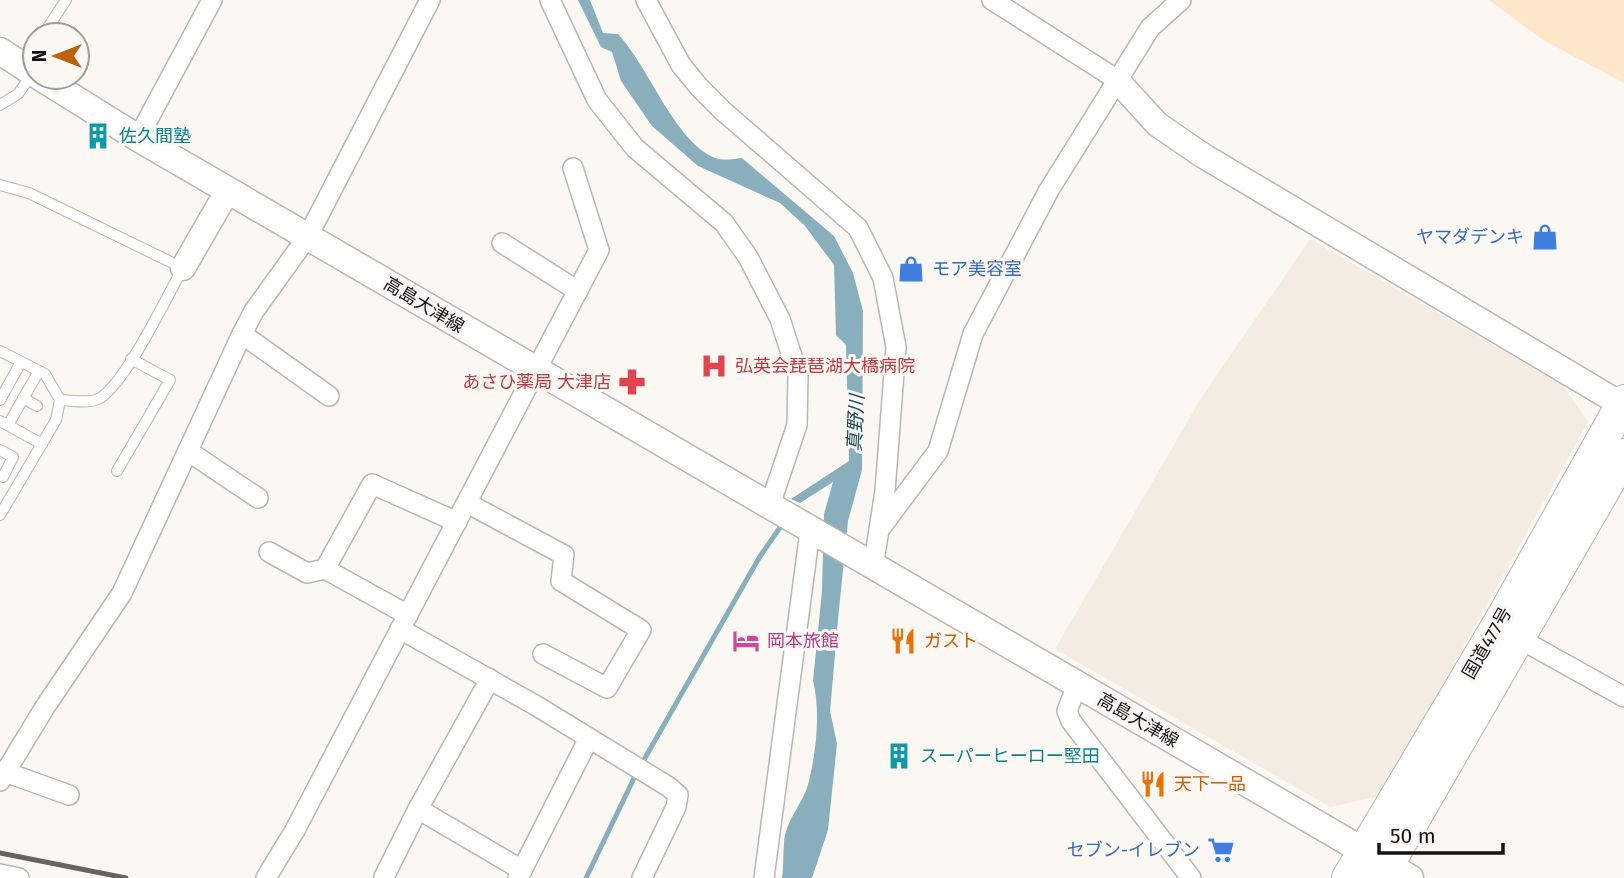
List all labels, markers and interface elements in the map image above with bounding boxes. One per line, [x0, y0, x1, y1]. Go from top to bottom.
north arrow [21, 21, 91, 91]
text: N [28, 50, 51, 62]
building icon: 佐久間塾 [83, 121, 113, 151]
place label: 佐久間塾 [119, 125, 191, 147]
shop icon: ヤマダデンキ [1530, 222, 1560, 252]
place label: ヤマダデンキ [1416, 226, 1524, 248]
shop icon: モア美容室 [896, 254, 926, 284]
place label: モア美容室 [932, 258, 1022, 280]
street label: 高島大津線 [380, 272, 468, 338]
hospital icon: 弘英会琵琶湖大橋病院 [699, 351, 729, 381]
place label: 弘英会琵琶湖大橋病院 [735, 355, 915, 377]
pharmacy icon: あさひ薬局 大津店 [617, 367, 647, 397]
place label: あさひ薬局 大津店 [462, 371, 611, 393]
water label: 真野川 [843, 392, 869, 452]
street label: 国道477号 [1458, 603, 1516, 683]
hotel icon: 岡本旅館 [731, 626, 761, 656]
restaurant icon: ガスト [888, 626, 918, 656]
place label: 岡本旅館 [767, 630, 839, 652]
place label: ガスト [924, 630, 978, 652]
street label: 高島大津線 [1094, 688, 1182, 752]
building icon: スーパーヒーロー堅田 [884, 741, 914, 771]
place label: スーパーヒーロー堅田 [920, 745, 1100, 767]
restaurant icon: 天下一品 [1138, 769, 1168, 799]
place label: 天下一品 [1174, 773, 1246, 795]
scale bar [1379, 812, 1503, 856]
text: 50 m [1390, 823, 1436, 849]
supermarket icon: セブン-イレブン [1206, 835, 1236, 865]
place label: セブン-イレブン [1067, 839, 1200, 861]

